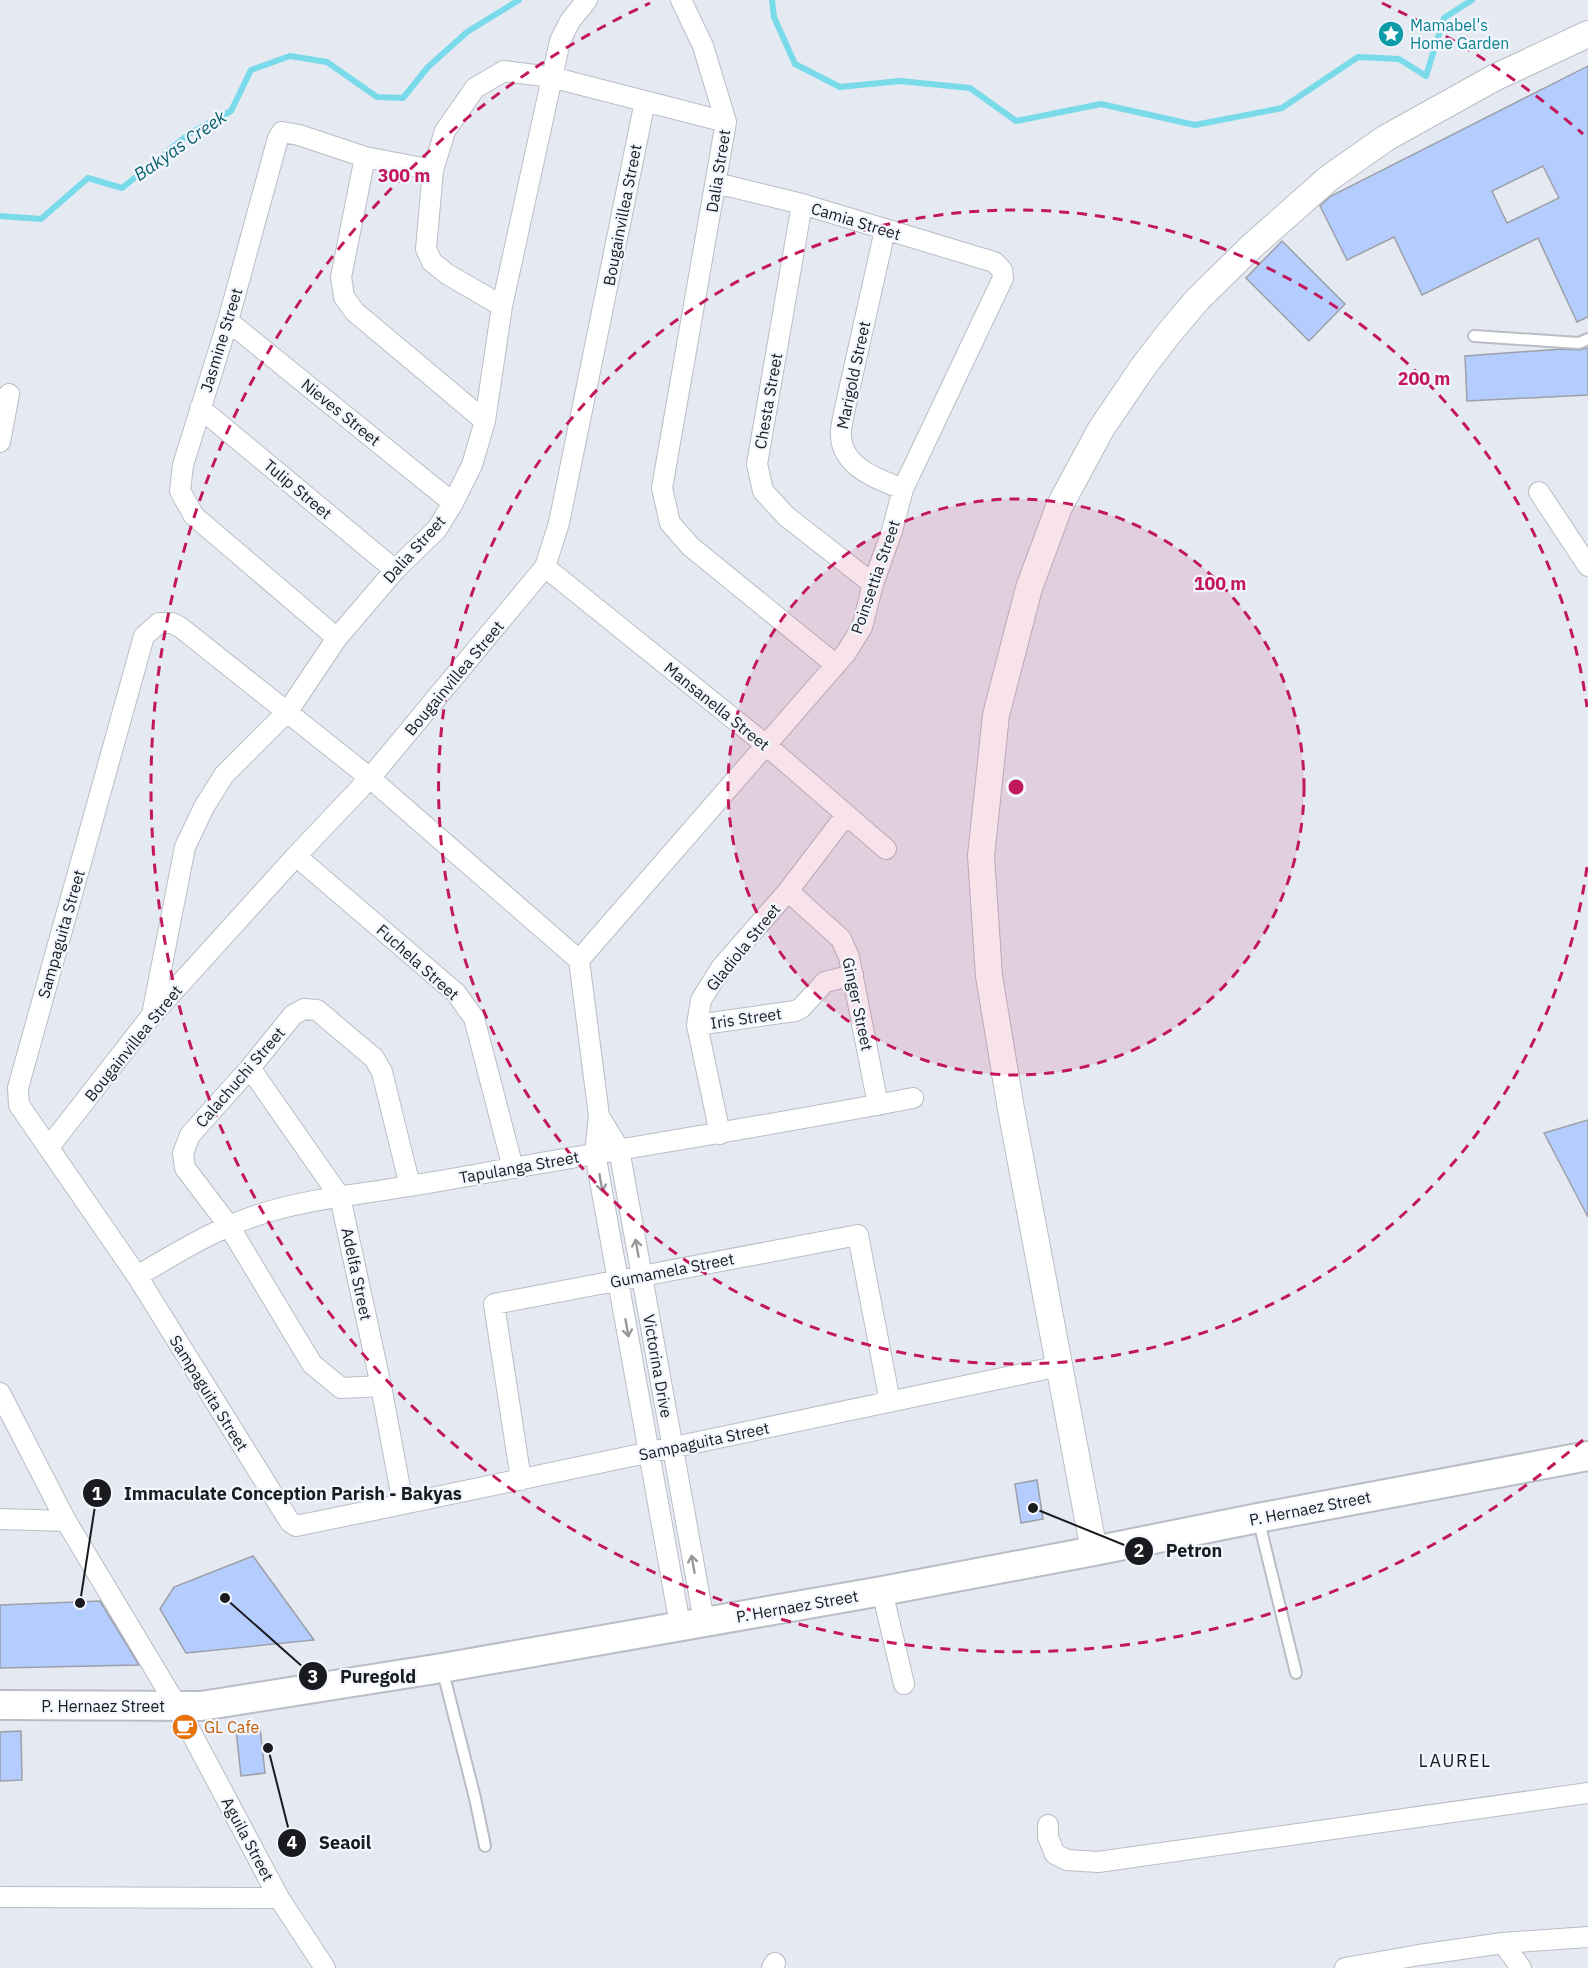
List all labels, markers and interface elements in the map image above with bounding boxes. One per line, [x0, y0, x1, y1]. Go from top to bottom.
place label: Mamabel's Home Garden [1410, 15, 1509, 53]
place icon: Mamabel's Home Garden [1376, 19, 1406, 49]
water label: Bakyas Creek [129, 105, 231, 186]
street label: Dalia Street [702, 128, 734, 214]
street label: Bougainvillea Street [598, 142, 646, 288]
text: 300 m [378, 164, 430, 187]
street label: Camia Street [809, 198, 903, 244]
street label: Jasmine Street [196, 285, 246, 395]
street label: Marigold Street [832, 319, 874, 431]
street label: Chesta Street [750, 351, 786, 451]
text: 200 m [1398, 367, 1450, 390]
street label: Nieves Street [297, 374, 385, 450]
street label: Tulip Street [260, 455, 336, 523]
street label: Dalia Street [379, 511, 449, 587]
street label: Poinsettia Street [846, 517, 904, 637]
text: 100 m [1194, 572, 1246, 595]
street label: Bougainvillea Street [400, 616, 508, 740]
street label: Mansanella Street [660, 657, 774, 755]
centre of rings [1006, 777, 1026, 797]
street label: Sampaguita Street [33, 867, 89, 1001]
street label: Gladiola Street [702, 899, 784, 995]
street label: Fuchela Street [373, 920, 463, 1004]
street label: Ginger Street [838, 956, 878, 1052]
street label: Bougainvillea Street [80, 981, 186, 1105]
street label: Iris Street [709, 1003, 783, 1033]
street label: Calachuchi Street [191, 1023, 289, 1131]
street label: Tapulanga Street [457, 1147, 581, 1187]
one-way arrow [596, 1173, 607, 1192]
street label: Adelfa Street [337, 1226, 377, 1322]
one-way arrow [631, 1238, 642, 1258]
street label: Gumamela Street [608, 1248, 736, 1292]
street label: Victorina Drive [639, 1313, 677, 1420]
one-way arrow [622, 1317, 633, 1337]
street label: Sampaguita Street [165, 1331, 253, 1455]
street label: Sampaguita Street [637, 1417, 771, 1465]
callout: Immaculate Conception Parish - Bakyas [82, 1475, 474, 1511]
text: 1 [92, 1482, 103, 1505]
text: Immaculate Conception Parish - Bakyas [124, 1482, 462, 1505]
street label: P. Hernaez Street [1247, 1486, 1373, 1530]
callout: Petron [1124, 1533, 1235, 1569]
text: 2 [1134, 1539, 1144, 1562]
text: Petron [1166, 1539, 1222, 1562]
one-way arrow [688, 1554, 699, 1574]
street label: P. Hernaez Street [734, 1585, 860, 1627]
callout: Puregold [298, 1658, 429, 1694]
text: 3 [308, 1665, 318, 1688]
text: Puregold [340, 1665, 416, 1688]
street label: P. Hernaez Street [41, 1696, 165, 1716]
cafe icon: GL Cafe [170, 1712, 200, 1742]
place label: GL Cafe [204, 1717, 260, 1737]
district label: LAUREL [1419, 1749, 1491, 1772]
street label: Aguila Street [218, 1794, 278, 1884]
callout: Seaoil [277, 1825, 384, 1861]
text: 4 [287, 1831, 298, 1854]
text: Seaoil [319, 1831, 372, 1854]

